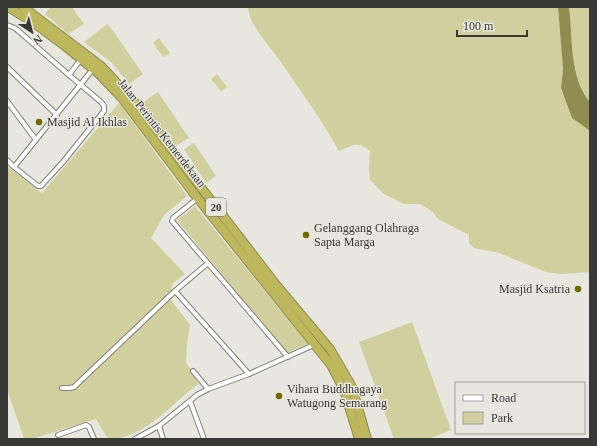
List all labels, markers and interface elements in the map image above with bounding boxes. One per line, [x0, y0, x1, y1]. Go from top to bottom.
north arrow [12, 12, 52, 52]
scale bar [457, 12, 527, 38]
text: 100 m [463, 19, 494, 33]
text: N [31, 33, 45, 47]
street label: Jalan Perintis Kemerdekaan [115, 76, 209, 190]
place label: Masjid Al Ikhlas [47, 115, 127, 129]
marker: Masjid Al Ikhlas [34, 117, 44, 127]
road number: 20 [206, 198, 226, 216]
place label: Gelanggang Olahraga Sapta Marga [314, 221, 420, 249]
marker: Gelanggang Olahraga Sapta Marga [301, 230, 311, 240]
place label: Masjid Ksatria [499, 282, 571, 296]
marker: Masjid Ksatria [573, 284, 583, 294]
place label: Vihara Buddhagaya Watugong Semarang [287, 382, 387, 410]
legend [455, 382, 585, 434]
marker: Vihara Buddhagaya Watugong Semarang [274, 391, 284, 401]
text: Road [491, 391, 516, 405]
text: Park [491, 411, 513, 425]

